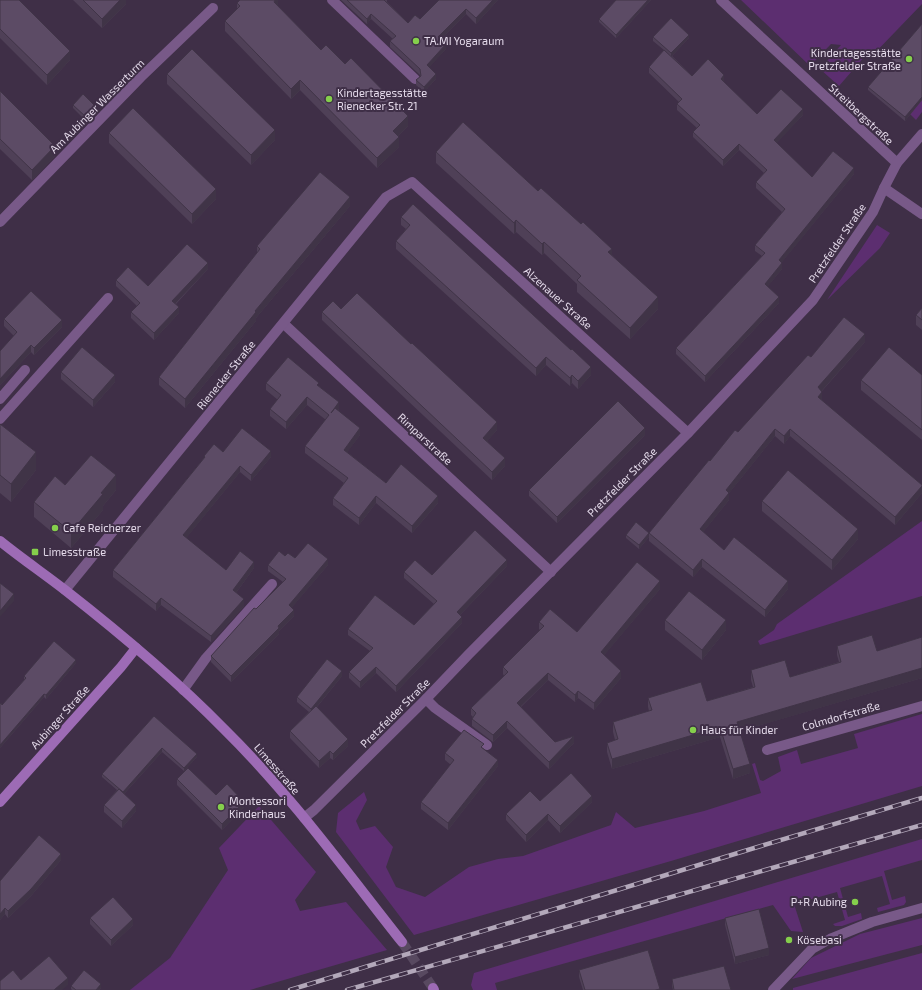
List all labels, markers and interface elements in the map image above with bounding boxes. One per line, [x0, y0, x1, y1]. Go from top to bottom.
place label: TA.MI Yogaraum [424, 34, 504, 47]
marker: TA.MI Yogaraum [411, 36, 421, 46]
place label: Kindertagesstätte Pretzfelder Straße [808, 46, 901, 72]
marker: Kindertagesstätte Pretzfelder Straße [904, 54, 914, 64]
street label: Am Aubinger Wasserturm [47, 56, 146, 155]
street label: Streitbergstraße [826, 80, 896, 147]
place label: Kindertagesstätte Rienecker Str. 21 [337, 86, 427, 112]
marker: Kindertagesstätte Rienecker Str. 21 [324, 94, 334, 104]
street label: Pretzfelder Straße [805, 201, 868, 285]
street label: Alzenauer Straße [522, 264, 595, 332]
street label: Rienecker Straße [194, 337, 258, 412]
street label: Rimparstraße [395, 410, 455, 467]
street label: Pretzfelder Straße [584, 444, 659, 519]
place label: Cafe Reicherzer [63, 521, 142, 534]
marker: Cafe Reicherzer [50, 523, 60, 533]
place label: Limesstraße [43, 545, 106, 558]
marker: Limesstraße [30, 547, 40, 557]
street label: Pretzfelder Straße [357, 675, 432, 750]
street label: Aubinger Straße [28, 682, 92, 751]
street label: Colmdorfstraße [801, 698, 881, 733]
place label: Haus für Kinder [701, 723, 778, 736]
marker: Haus für Kinder [688, 725, 698, 735]
street label: Limesstraße [252, 741, 303, 797]
place label: Montessori Kinderhaus [229, 794, 286, 820]
marker: Montessori Kinderhaus [216, 802, 226, 812]
place label: P+R Aubing [791, 895, 847, 908]
marker: P+R Aubing [850, 897, 860, 907]
place label: Kösebasi [797, 933, 842, 946]
marker: Kösebasi [784, 935, 794, 945]

